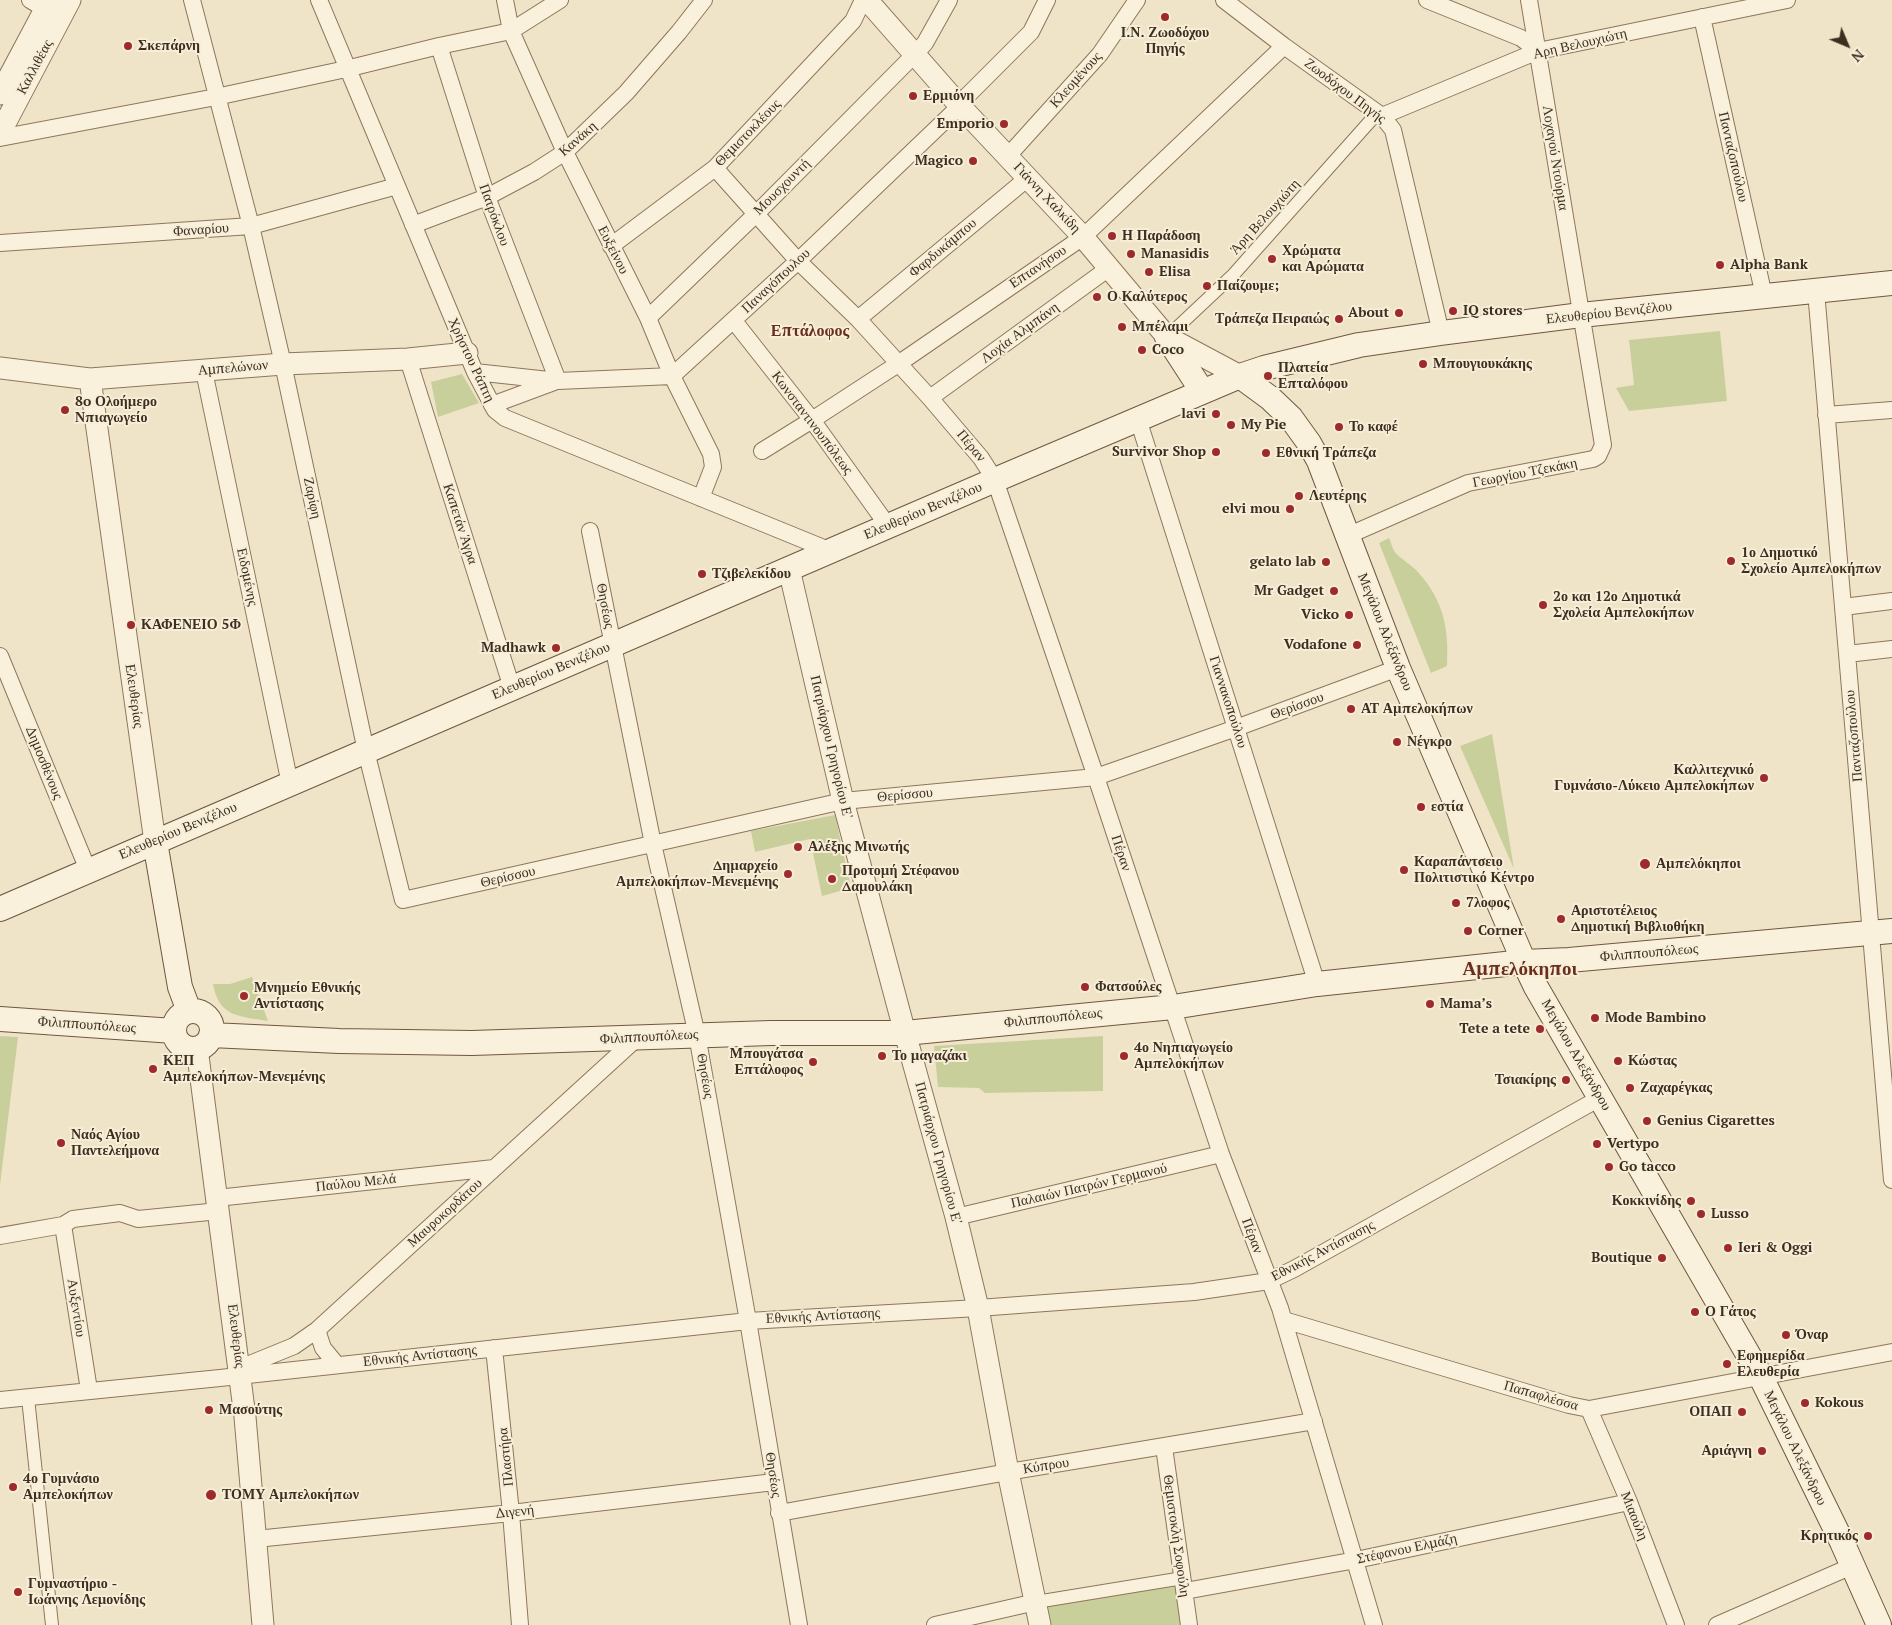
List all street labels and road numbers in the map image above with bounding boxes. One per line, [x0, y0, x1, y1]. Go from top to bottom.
street label: Αρη Βελουχιώτη [1531, 25, 1629, 63]
street label: Καλλιθέας [14, 37, 56, 97]
street label: Κλεομένους [1047, 49, 1105, 111]
street label: Ζωοδόχου Πηγής [1301, 55, 1389, 127]
street label: Θεμιστοκλέους [712, 96, 784, 170]
street label: Λοχαγού Ντούρμα [1538, 104, 1572, 212]
street label: Πανταζοπούλου [1714, 110, 1752, 204]
street label: Κανάκη [556, 118, 600, 160]
street label: Μουσχουντή [750, 155, 814, 219]
street label: Γιάννη Χαλκίδη [1010, 159, 1084, 237]
street label: Άρη Βελουχιώτη [1227, 176, 1303, 258]
street label: Πατρόκλου [475, 182, 513, 248]
street label: Φαρδυκάμπου [906, 215, 980, 281]
street label: Φαναρίου [173, 220, 229, 240]
street label: Ευξείνου [594, 223, 632, 277]
street label: Επτανήσου [1006, 242, 1070, 292]
street label: Παναγόπουλου [738, 245, 814, 317]
street label: Ελευθερίου Βενιζέλου [1545, 298, 1673, 328]
street label: Λοχία Αλμπάνη [978, 299, 1062, 367]
street label: Χρήστου Ράπτη [444, 315, 498, 405]
street label: Αμπελώνων [197, 357, 269, 379]
street label: Κωνσταντινουπόλεως [768, 368, 856, 478]
street label: Πέραν [953, 427, 989, 465]
street label: Γεωργίου Τζεκάκη [1471, 455, 1579, 491]
street label: Ζαρίφη [299, 476, 325, 520]
street label: Ελευθερίου Βενιζέλου [861, 479, 985, 543]
street label: Καπετάν Άγρα [439, 482, 481, 566]
street label: Ειδομένης [233, 546, 261, 608]
street label: Μεγάλου Αλεξάνδρου [1354, 571, 1416, 693]
street label: Θησέως [592, 582, 618, 630]
street label: Ελευθερίου Βενιζέλου [489, 639, 613, 703]
street label: Γιαννακοπούλου [1205, 654, 1251, 750]
street label: Ελευθερίας [121, 663, 147, 729]
street label: Πατριάρχου Γρηγορίου Ε' [806, 674, 856, 820]
street label: Θερίσσου [1268, 689, 1326, 723]
street label: Πανταζοπούλου [1842, 689, 1866, 783]
street label: Δημοσθένους [22, 724, 66, 802]
street label: Θερίσσου [876, 784, 934, 806]
street label: Ελευθερίου Βενιζέλου [116, 799, 240, 863]
street label: Πέραν [1107, 833, 1135, 873]
street label: Θερίσσου [479, 863, 537, 891]
street label: Φιλιππουπόλεως [1599, 940, 1699, 966]
street label: Μεγάλου Αλεξάνδρου [1537, 996, 1615, 1114]
street label: Φιλιππουπόλεως [1003, 1004, 1103, 1032]
street label: Φιλιππουπόλεως [37, 1013, 137, 1037]
street label: Φιλιππουπόλεως [599, 1026, 699, 1048]
street label: Θησέως [693, 1052, 717, 1100]
street label: Πατριάρχου Γρηγορίου Ε' [911, 1080, 965, 1226]
street label: Παλαιών Πατρών Γερμανού [1009, 1160, 1169, 1212]
street label: Παύλου Μελά [315, 1170, 397, 1196]
street label: Μαυροκορδάτου [404, 1175, 486, 1251]
street label: Πέραν [1238, 1216, 1266, 1256]
street label: Εθνικής Αντίστασης [1269, 1217, 1377, 1285]
street label: Αυξεντίου [63, 1278, 89, 1338]
street label: Ελευθερίας [224, 1303, 248, 1369]
street label: Εθνικής Αντίστασης [765, 1305, 881, 1327]
street label: Εθνικής Αντίστασης [362, 1342, 478, 1370]
street label: Παπαφλέσσα [1502, 1377, 1580, 1415]
street label: Μεγάλου Αλεξάνδρου [1760, 1388, 1830, 1508]
street label: Πλαστήρα [495, 1427, 517, 1487]
street label: Θησέως [761, 1451, 785, 1499]
street label: Κύπρου [1022, 1454, 1070, 1478]
street label: Θεμιστοκλή Σοφούλη [1159, 1474, 1193, 1598]
street label: Μιαούλη [1617, 1489, 1651, 1543]
street label: Διγενή [495, 1502, 535, 1522]
street label: Στέφανου Ελμάζη [1355, 1530, 1459, 1568]

